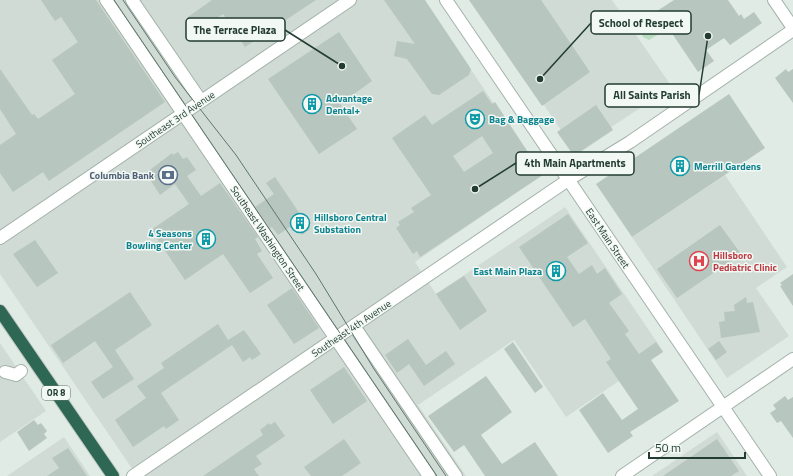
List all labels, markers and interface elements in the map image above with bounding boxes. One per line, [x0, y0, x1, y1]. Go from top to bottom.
callout: School of Respect [591, 11, 691, 34]
text: School of Respect [599, 15, 683, 31]
callout: The Terrace Plaza [186, 18, 285, 41]
text: The Terrace Plaza [194, 22, 277, 38]
callout: All Saints Parish [605, 84, 699, 107]
street label: Southeast 3rd Avenue [133, 87, 218, 152]
text: All Saints Parish [613, 87, 691, 103]
place label: Advantage Dental+ [326, 91, 372, 118]
building icon: Advantage Dental+ [301, 93, 323, 115]
theatre icon: Bag & Baggage [464, 108, 486, 130]
place label: Bag & Baggage [489, 112, 554, 127]
callout: 4th Main Apartments [516, 152, 634, 175]
text: 4th Main Apartments [524, 155, 626, 171]
building icon: Merrill Gardens [669, 155, 691, 177]
place label: Merrill Gardens [694, 159, 761, 174]
bank icon: Columbia Bank [157, 164, 179, 186]
place label: Columbia Bank [90, 168, 155, 183]
street label: Southeast Washington Street [227, 183, 309, 294]
street label: East Main Street [582, 205, 634, 272]
place label: Hillsboro Central Substation [314, 210, 387, 237]
building icon: Hillsboro Central Substation [289, 212, 311, 234]
place label: 4 Seasons Bowling Center [126, 226, 192, 253]
building icon: 4 Seasons Bowling Center [195, 228, 217, 250]
place label: Hillsboro Pediatric Clinic [713, 248, 778, 275]
hospital icon: Hillsboro Pediatric Clinic [688, 250, 710, 272]
building icon: East Main Plaza [545, 260, 567, 282]
place label: East Main Plaza [473, 264, 542, 279]
street label: Southeast 4th Avenue [308, 296, 394, 361]
road number: OR 8 [42, 386, 70, 400]
scale bar [649, 434, 745, 460]
text: 50 m [655, 438, 681, 457]

